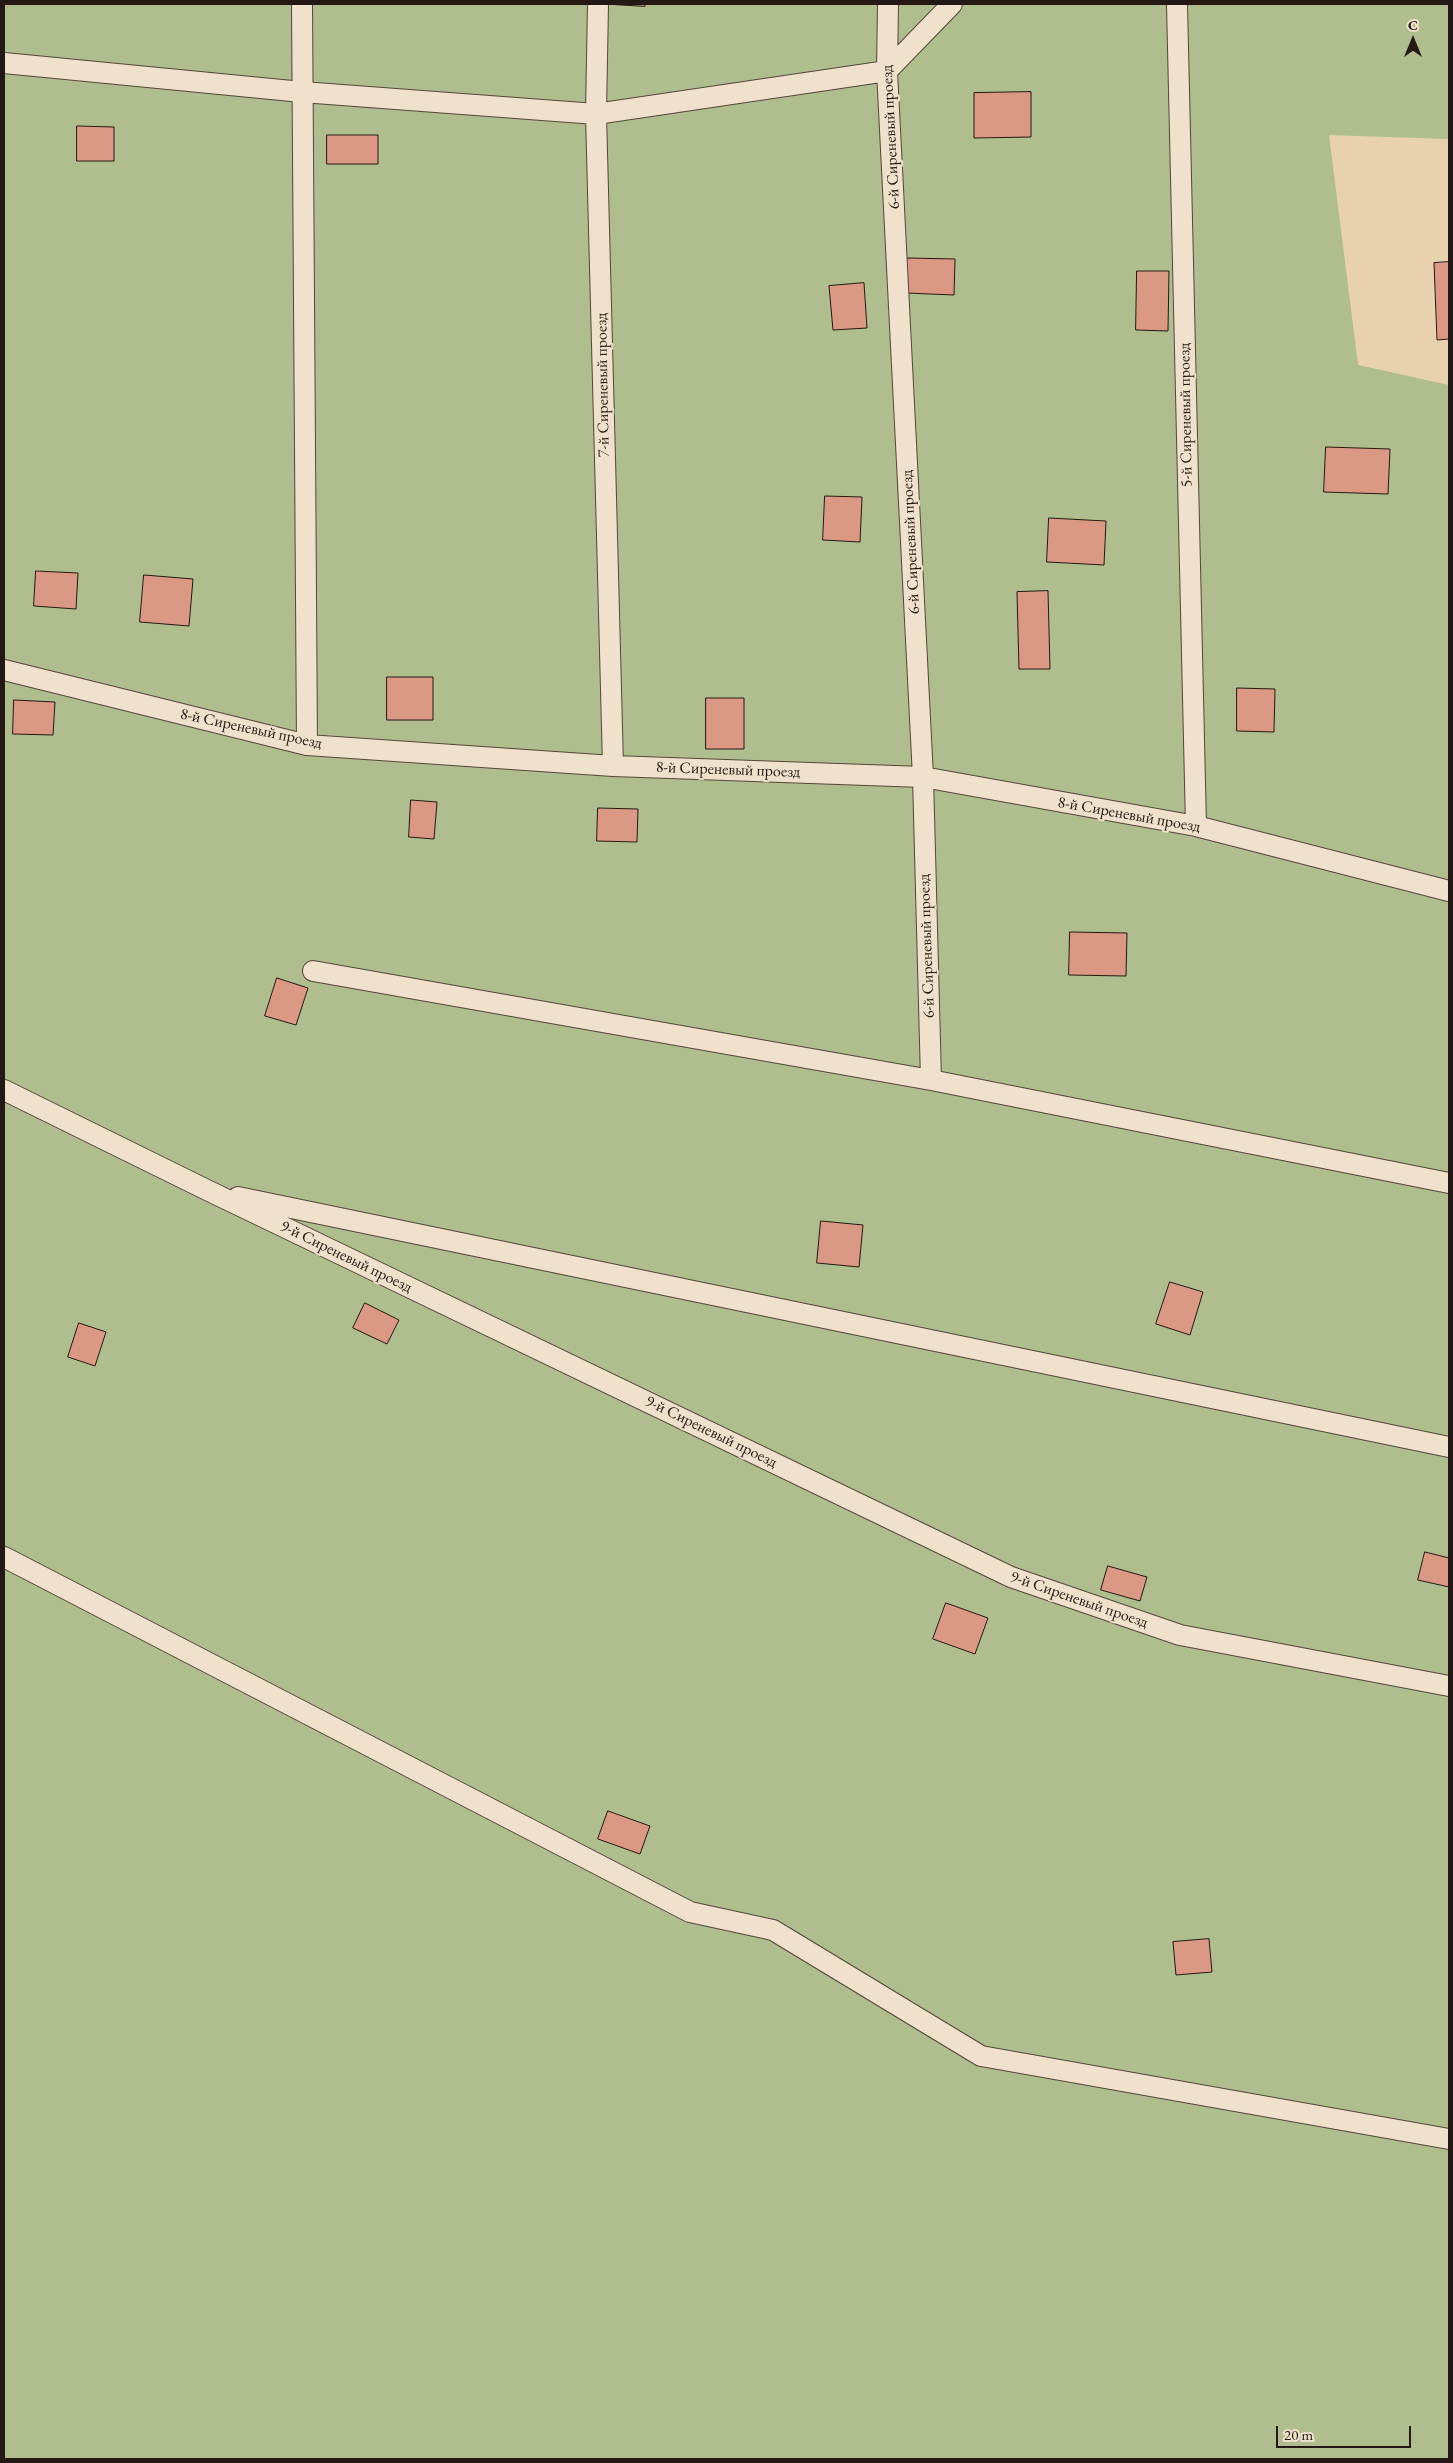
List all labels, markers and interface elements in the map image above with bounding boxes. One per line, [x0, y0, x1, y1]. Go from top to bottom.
north arrow [1388, 15, 1438, 65]
text: С [1408, 16, 1418, 34]
street label: 6-й Сиреневый проезд [878, 64, 904, 210]
street label: 7-й Сиреневый проезд [592, 313, 614, 457]
street label: 5-й Сиреневый проезд [1175, 343, 1197, 487]
street label: 6-й Сиреневый проезд [898, 469, 924, 615]
street label: 8-й Сиреневый проезд [178, 705, 324, 753]
street label: 8-й Сиреневый проезд [655, 758, 801, 782]
street label: 8-й Сиреневый проезд [1056, 793, 1202, 837]
street label: 6-й Сиреневый проезд [915, 873, 939, 1019]
street label: 9-й Сиреневый проезд [277, 1217, 415, 1297]
street label: 9-й Сиреневый проезд [642, 1392, 780, 1472]
street label: 9-й Сиреневый проезд [1008, 1567, 1150, 1633]
scale bar [1278, 2416, 1413, 2448]
text: 20 m [1284, 2425, 1313, 2444]

